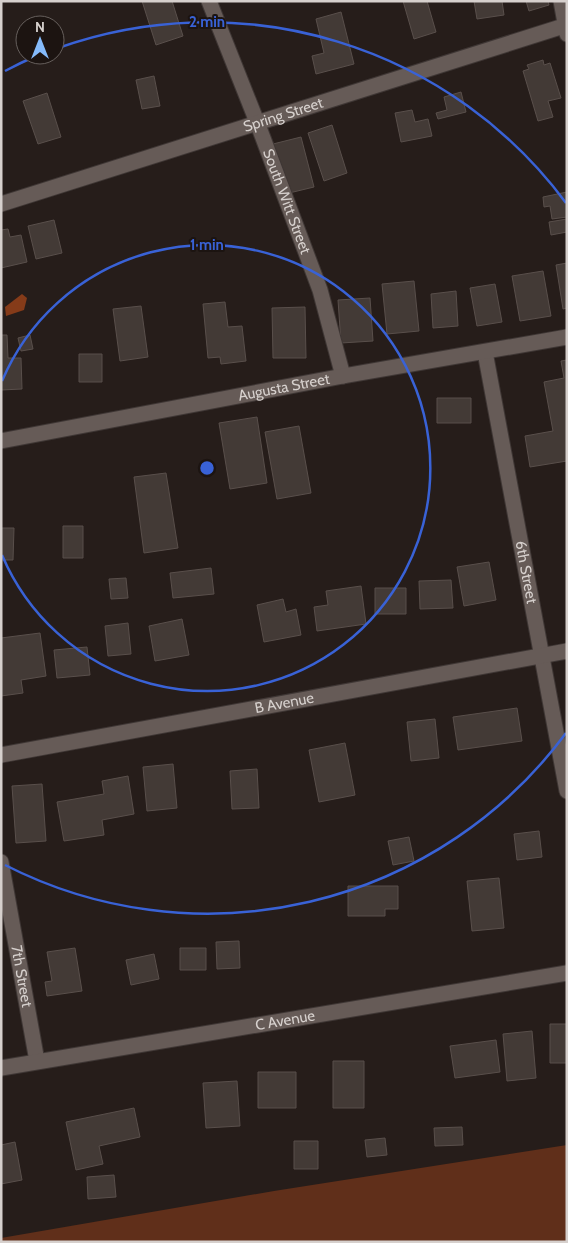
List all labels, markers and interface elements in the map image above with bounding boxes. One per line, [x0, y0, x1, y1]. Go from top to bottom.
text: 2 min [189, 13, 225, 31]
north arrow [15, 15, 65, 65]
text: N [35, 18, 45, 36]
street label: Spring Street [241, 94, 325, 136]
street label: South Witt Street [259, 146, 315, 256]
text: 1 min [190, 236, 224, 254]
street label: Augusta Street [237, 370, 331, 405]
centre of rings [198, 459, 216, 477]
street label: 6th Street [511, 539, 541, 605]
street label: B Avenue [253, 689, 316, 717]
street label: 7th Street [7, 944, 36, 1009]
street label: C Avenue [254, 1006, 317, 1034]

